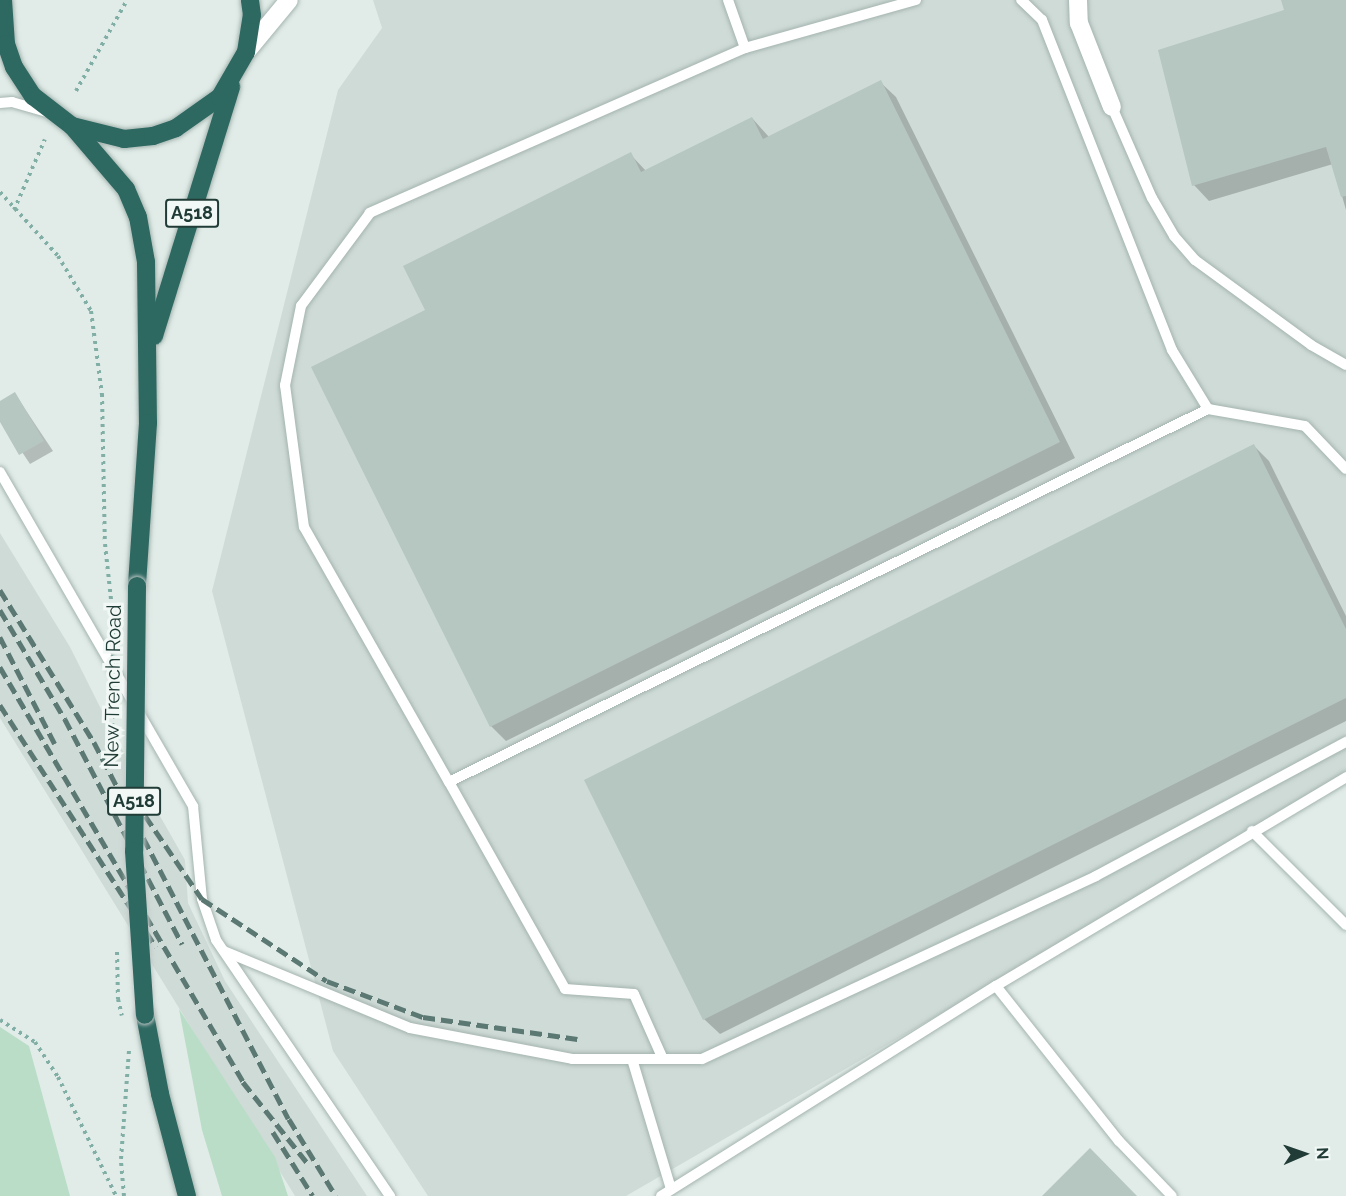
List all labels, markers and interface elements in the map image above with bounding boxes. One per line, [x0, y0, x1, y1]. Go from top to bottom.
road number: A518 [165, 198, 219, 228]
street label: New Trench Road [100, 604, 126, 768]
road number: A518 [107, 786, 161, 816]
north arrow [1274, 1124, 1334, 1184]
text: N [1313, 1147, 1332, 1160]

